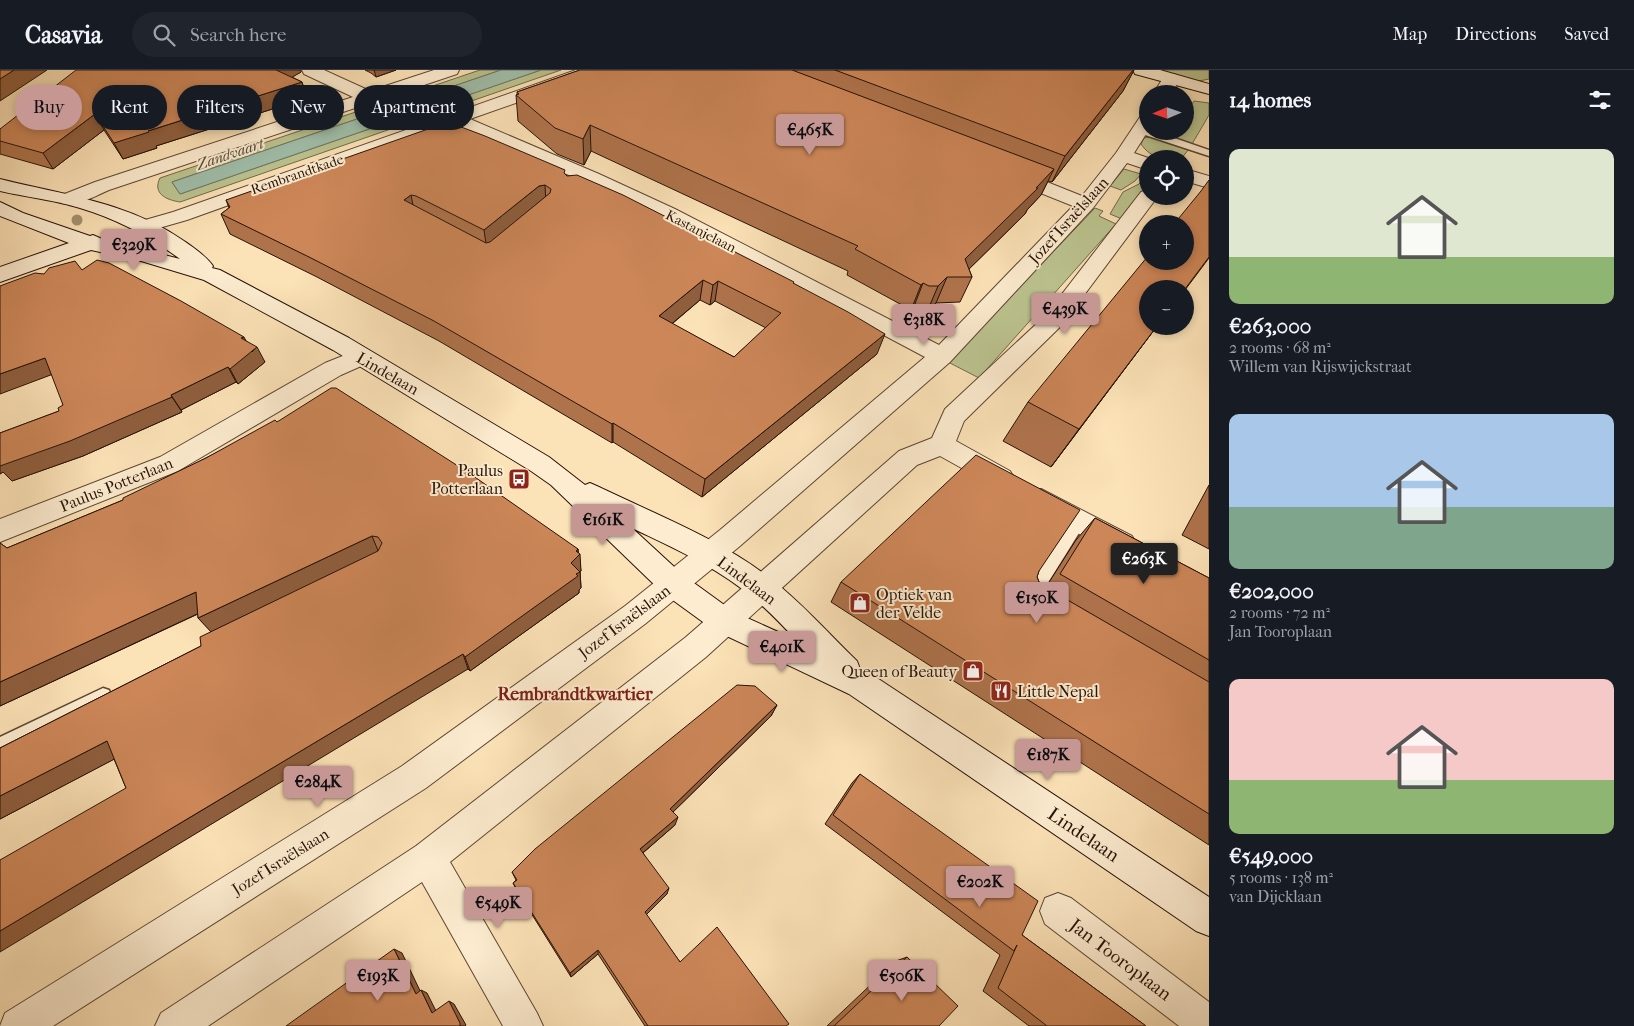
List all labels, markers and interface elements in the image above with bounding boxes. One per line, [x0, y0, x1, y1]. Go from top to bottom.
search box [132, 12, 482, 57]
text: Casavia [25, 21, 102, 49]
icon: search [150, 21, 178, 49]
text: Search here [190, 24, 286, 46]
text: Map [1393, 24, 1427, 45]
text: Directions [1455, 24, 1536, 45]
text: Saved [1564, 24, 1609, 45]
chip: Buy [15, 85, 82, 130]
chip: Rent [92, 85, 167, 130]
chip: Filters [177, 85, 262, 130]
chip: New [272, 85, 344, 130]
chip: Apartment [354, 85, 474, 130]
north arrow [1139, 85, 1194, 140]
map controls [1139, 85, 1194, 335]
icon: filters [1586, 86, 1614, 114]
text: 14 homes [1229, 88, 1311, 112]
pin: €465K [775, 114, 845, 156]
text: €465K [787, 120, 833, 139]
water label: Zandvaart [193, 134, 267, 174]
button: locate [1139, 150, 1194, 205]
street label: Rembrandtkade [249, 151, 346, 198]
street label: Jozef Israëlslaan [1023, 172, 1113, 269]
icon: home [1377, 182, 1467, 272]
street label: Kastanjelaan [663, 206, 739, 256]
button: + [1139, 215, 1194, 270]
pin: €329K [99, 228, 169, 271]
text: €329K [112, 235, 156, 254]
button: − [1139, 280, 1194, 335]
pin: €439K [1030, 292, 1100, 335]
text: €439K [1042, 299, 1088, 318]
pin: €318K [889, 304, 959, 346]
text: €318K [903, 310, 945, 329]
text: €263,000 [1229, 314, 1311, 338]
text: 2 rooms · 68 m² [1229, 338, 1331, 357]
street label: Lindelaan [353, 348, 423, 399]
text: Willem van Rijswijckstraat [1229, 357, 1412, 376]
icon: home [1377, 447, 1467, 537]
street label: Paulus Potterlaan [57, 453, 176, 516]
place label: Paulus Potterlaan [431, 461, 504, 498]
bus stop icon: Paulus Potterlaan [507, 467, 531, 491]
pin: €161K [568, 504, 638, 546]
text: €161K [582, 510, 624, 529]
pin: €263K [1109, 542, 1179, 585]
text: €263K [1122, 549, 1166, 568]
street label: Lindelaan [714, 552, 780, 609]
text: €202,000 [1229, 579, 1314, 603]
street label: Jozef Israëlslaan [573, 580, 675, 663]
pin: €150K [1002, 582, 1072, 624]
place label: Optiek van der Velde [876, 585, 953, 622]
text: €150K [1016, 588, 1058, 607]
shop icon: Optiek van der Velde [848, 591, 872, 615]
text: 2 rooms · 72 m² [1229, 603, 1330, 622]
text: Jan Tooroplaan [1229, 622, 1332, 641]
pin: €401K [747, 630, 817, 673]
text: €401K [759, 637, 805, 656]
shop icon: Queen of Beauty [961, 659, 985, 683]
place label: Queen of Beauty [842, 662, 957, 681]
restaurant icon: Little Nepal [989, 679, 1013, 703]
place label: Little Nepal [1017, 682, 1099, 701]
district label: Rembrandtkwartier [497, 684, 653, 705]
icon: home [1377, 712, 1467, 802]
pin: €187K [1013, 738, 1083, 781]
text: €187K [1027, 745, 1069, 764]
pin: €284K [283, 766, 353, 808]
text: €284K [295, 772, 341, 791]
street label: Lindelaan [1043, 803, 1123, 867]
street label: Jozef Israëlslaan [227, 824, 333, 900]
text: €549,000 [1229, 844, 1313, 868]
pin: €202K [945, 866, 1015, 908]
text: 5 rooms · 138 m² [1229, 868, 1333, 887]
text: €202K [957, 872, 1003, 891]
pin: €549K [463, 886, 533, 929]
text: van Dijcklaan [1229, 887, 1322, 906]
text: €549K [475, 893, 521, 912]
street label: Jan Tooroplaan [1063, 913, 1176, 1005]
pin: €193K [343, 960, 413, 1002]
pin: €506K [867, 960, 937, 1002]
text: €193K [357, 966, 399, 985]
text: €506K [879, 966, 925, 985]

